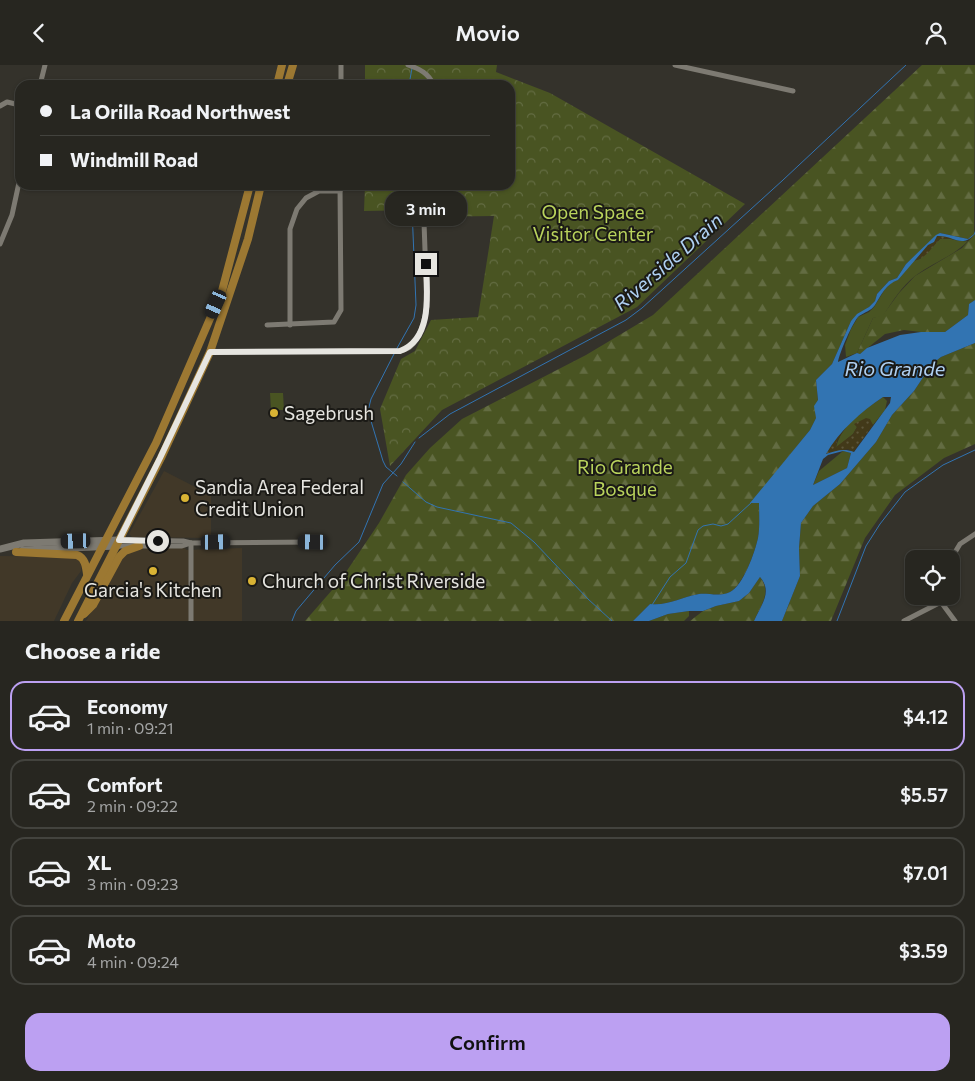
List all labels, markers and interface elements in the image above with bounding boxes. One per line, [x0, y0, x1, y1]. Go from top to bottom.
icon: back [25, 19, 53, 47]
text: Movio [455, 19, 520, 46]
icon: person [922, 19, 950, 47]
text: La Orilla Road Northwest [70, 100, 290, 123]
text: Windmill Road [70, 148, 198, 171]
callout: 3 min [385, 191, 467, 227]
text: 3 min [406, 199, 446, 218]
park label: Open Space Visitor Center [533, 200, 654, 245]
water label: Riverside Drain [608, 207, 727, 315]
route end [415, 253, 437, 275]
car [203, 287, 228, 321]
water label: Rio Grande [845, 356, 946, 380]
place label: Sagebrush [284, 401, 374, 424]
marker: Sagebrush [268, 407, 280, 419]
park label: Rio Grande Bosque [577, 455, 673, 500]
place label: Sandia Area Federal Credit Union [195, 475, 364, 520]
marker: Sandia Area Federal Credit Union [179, 492, 191, 504]
route start [147, 530, 169, 552]
car [60, 533, 91, 549]
car [200, 534, 231, 550]
car [297, 534, 328, 550]
map controls [905, 550, 960, 605]
button: locate [905, 550, 960, 605]
marker: Garcia's Kitchen [147, 565, 159, 577]
place label: Church of Christ Riverside [262, 569, 485, 592]
marker: Church of Christ Riverside [246, 575, 258, 587]
place label: Garcia's Kitchen [84, 578, 222, 601]
text: Choose a ride [25, 637, 160, 664]
icon: car [27, 694, 72, 739]
text: Economy [87, 695, 168, 718]
text: $4.12 [903, 705, 948, 728]
text: 1 min · 09:21 [87, 718, 174, 737]
icon: car [27, 772, 72, 817]
text: Comfort [87, 773, 163, 796]
text: $5.57 [900, 783, 948, 806]
text: 2 min · 09:22 [87, 796, 178, 815]
icon: car [27, 850, 72, 895]
text: XL [87, 851, 112, 874]
text: $7.01 [903, 861, 948, 884]
text: 3 min · 09:23 [87, 874, 178, 893]
icon: car [27, 928, 72, 973]
text: Moto [87, 929, 136, 952]
text: $3.59 [899, 939, 948, 962]
text: 4 min · 09:24 [87, 952, 179, 971]
button: Confirm [25, 1013, 950, 1071]

